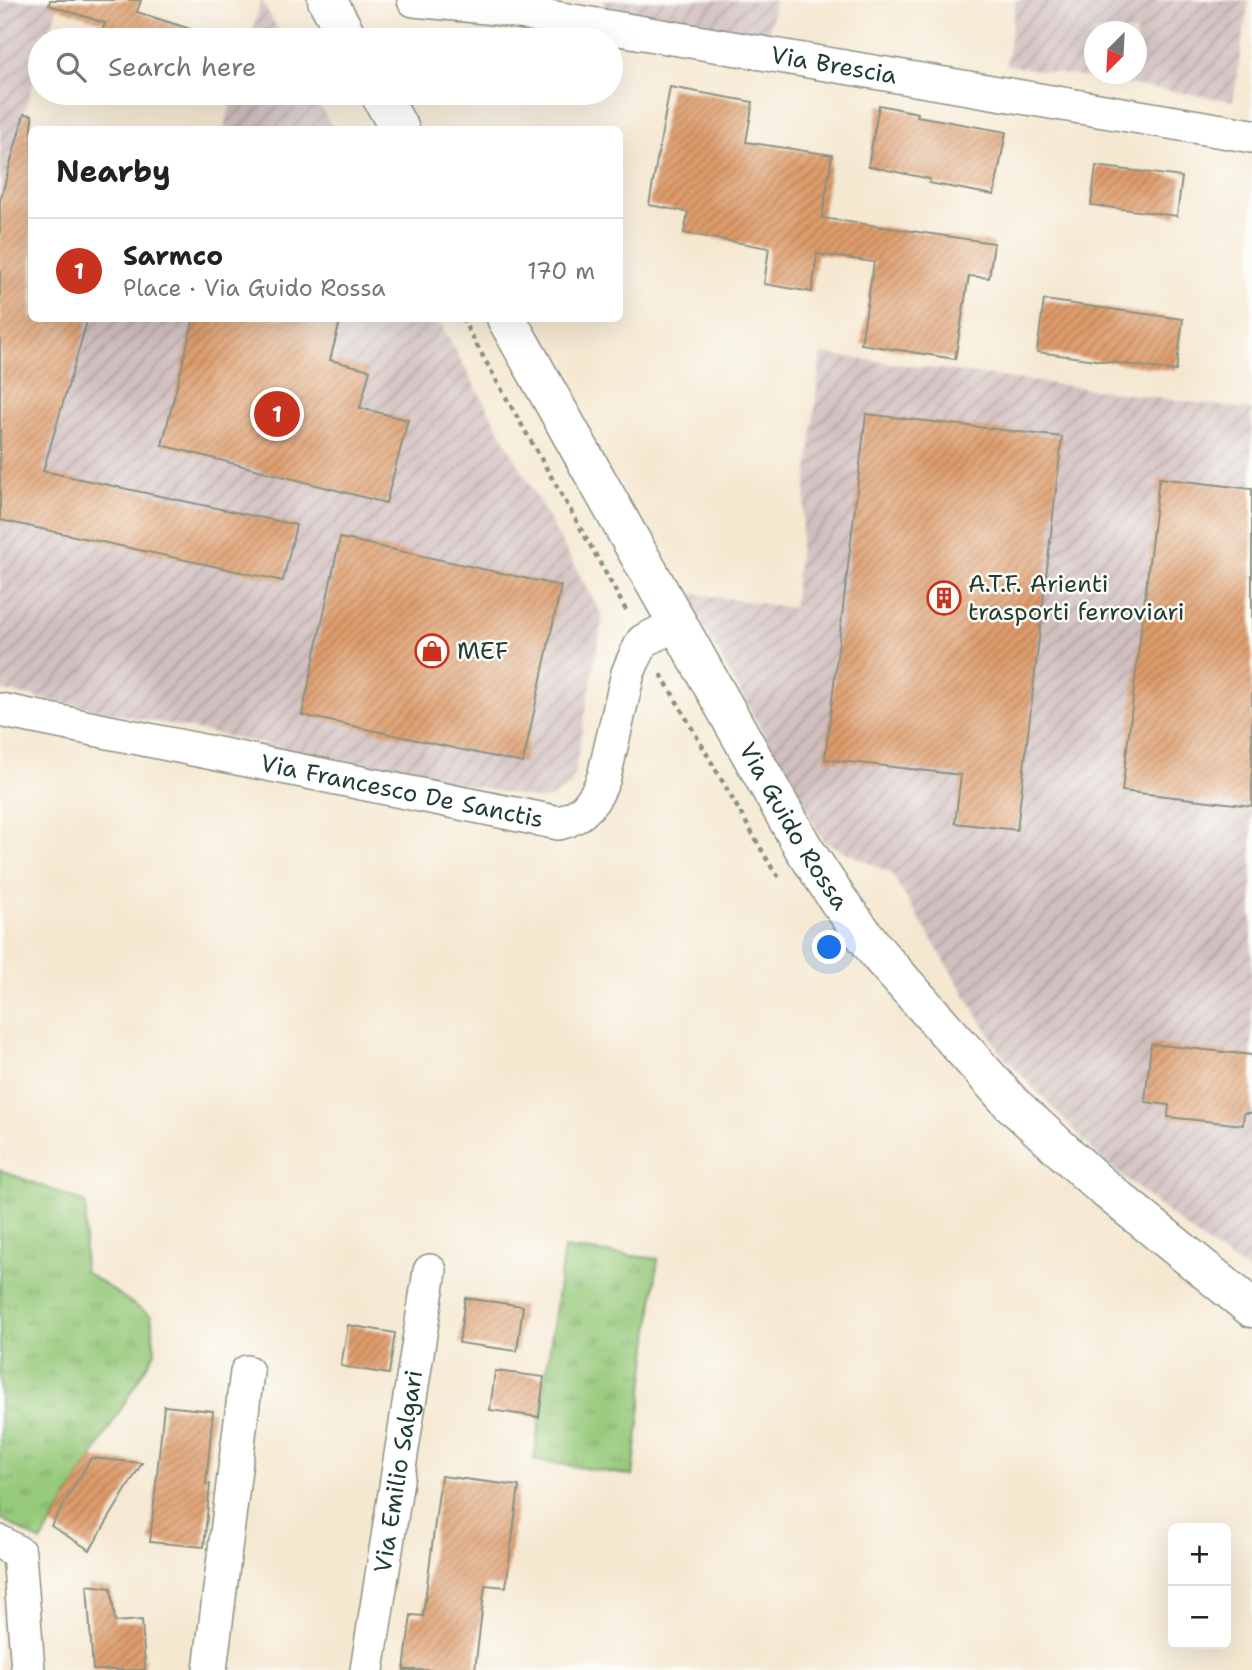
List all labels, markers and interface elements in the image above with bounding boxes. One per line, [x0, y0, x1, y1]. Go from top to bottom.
north arrow [1084, 21, 1147, 84]
search box [28, 28, 623, 105]
street label: Via Brescia [768, 39, 899, 92]
icon: search [52, 48, 90, 86]
text: Search here [108, 49, 257, 84]
text: Nearby [56, 151, 171, 192]
text: Sarmco [123, 238, 223, 273]
text: 1 [74, 256, 84, 286]
text: 170 m [527, 256, 595, 286]
text: Place · Via Guido Rossa [123, 273, 386, 303]
pin: 1 [254, 388, 300, 440]
place label: A.T.F. Arienti trasporti ferroviari [968, 568, 1185, 628]
building icon: A.T.F. Arienti trasporti ferroviari [925, 579, 963, 617]
shop icon: MEF [413, 632, 451, 670]
place label: MEF [457, 635, 508, 667]
street label: Via Guido Rossa [731, 737, 856, 917]
street label: Via Francesco De Sanctis [258, 747, 546, 835]
your location [812, 930, 846, 964]
street label: Via Emilio Salgari [367, 1368, 430, 1575]
map controls [1168, 1523, 1231, 1649]
button: + [1168, 1523, 1231, 1586]
button: − [1168, 1586, 1231, 1649]

